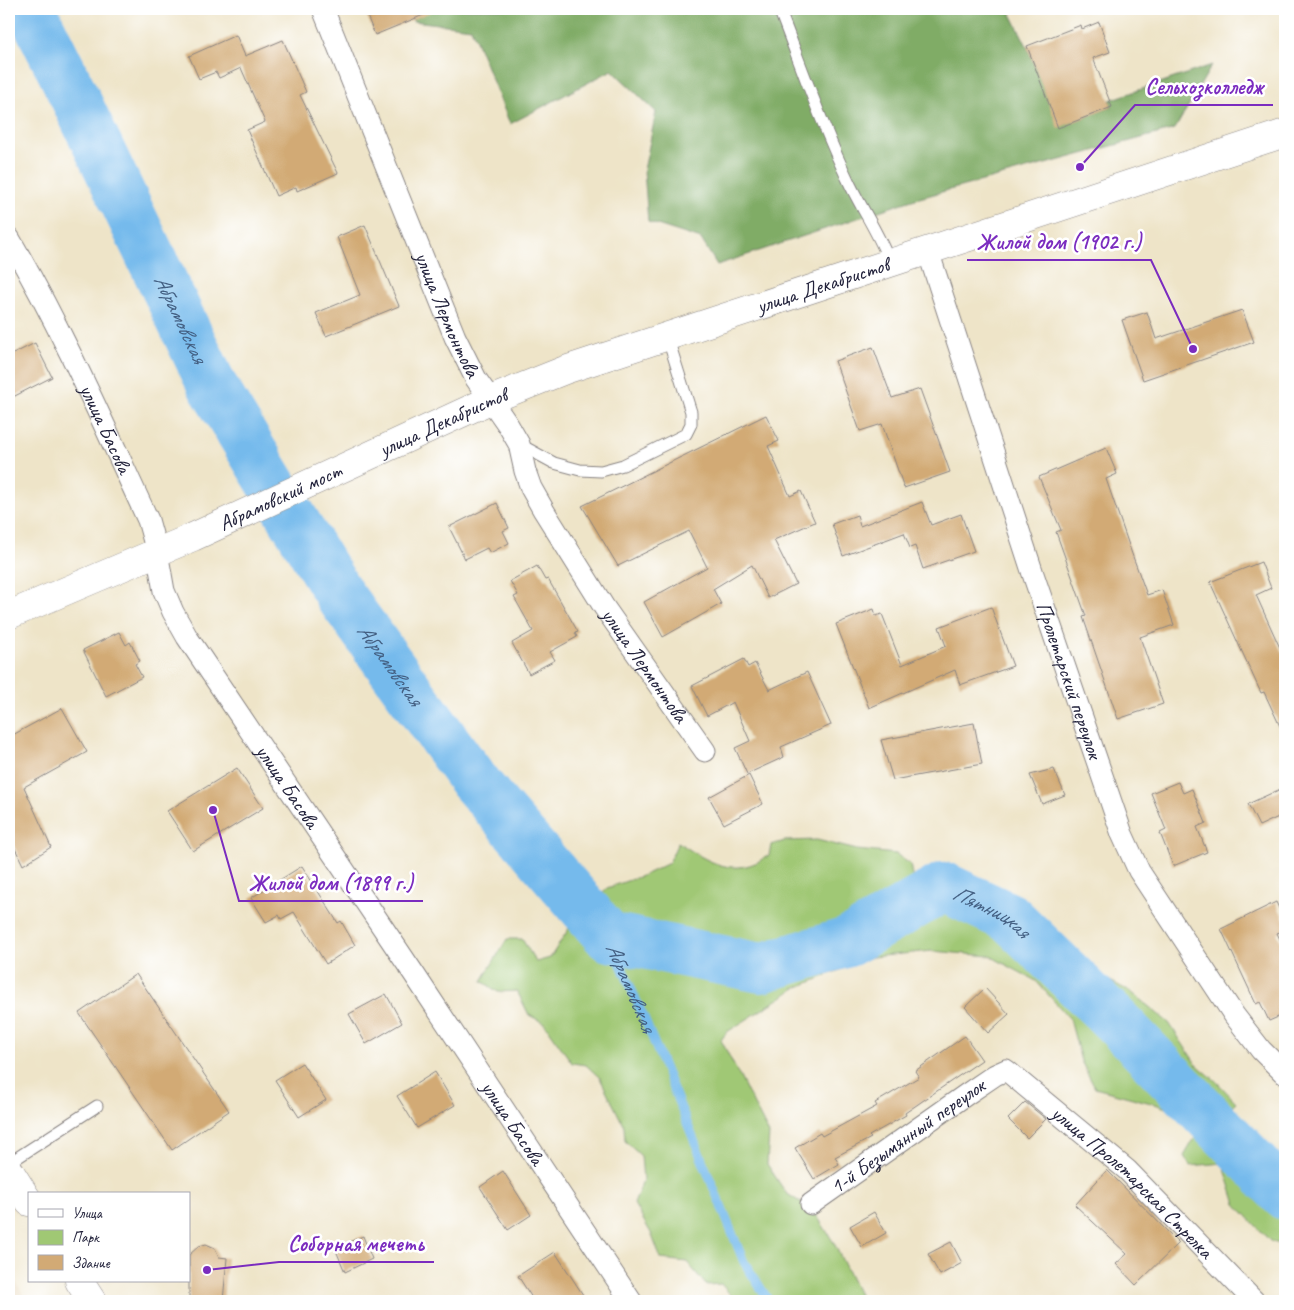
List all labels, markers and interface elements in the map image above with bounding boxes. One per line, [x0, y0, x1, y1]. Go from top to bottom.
callout: Сельхозколледж [1135, 68, 1273, 105]
text: Сельхозколледж [1145, 73, 1266, 102]
callout: Жилой дом (1902 г.) [967, 223, 1151, 260]
text: Жилой дом (1902 г.) [977, 228, 1143, 256]
street label: улица Лермонтова [408, 246, 487, 383]
street label: улица Декабристов [751, 250, 896, 320]
water label: Абрамовская [147, 270, 215, 370]
street label: улица Басова [73, 378, 139, 480]
street label: улица Декабристов [373, 380, 514, 463]
street label: Абрамовский мост [215, 457, 347, 536]
street label: Пролетарский переулок [1031, 598, 1109, 764]
street label: улица Лермонтова [595, 601, 695, 729]
water label: Абрамовская [351, 618, 431, 714]
street label: улица Басова [249, 738, 326, 835]
callout: Жилой дом (1899 г.) [239, 864, 423, 901]
text: Жилой дом (1899 г.) [249, 869, 415, 897]
water label: Пятницкая [948, 879, 1039, 946]
water label: Абрамовская [599, 939, 663, 1039]
street label: 1-й Безымянный переулок [825, 1071, 992, 1199]
street label: улица Басова [474, 1074, 551, 1172]
street label: улица Пролетарская Стрелка [1045, 1099, 1220, 1265]
legend [28, 1192, 190, 1282]
text: Улица [72, 1204, 103, 1223]
callout: Соборная мечеть [279, 1225, 434, 1262]
text: Парк [72, 1228, 100, 1247]
text: Соборная мечеть [288, 1230, 425, 1258]
text: Здание [72, 1254, 111, 1273]

